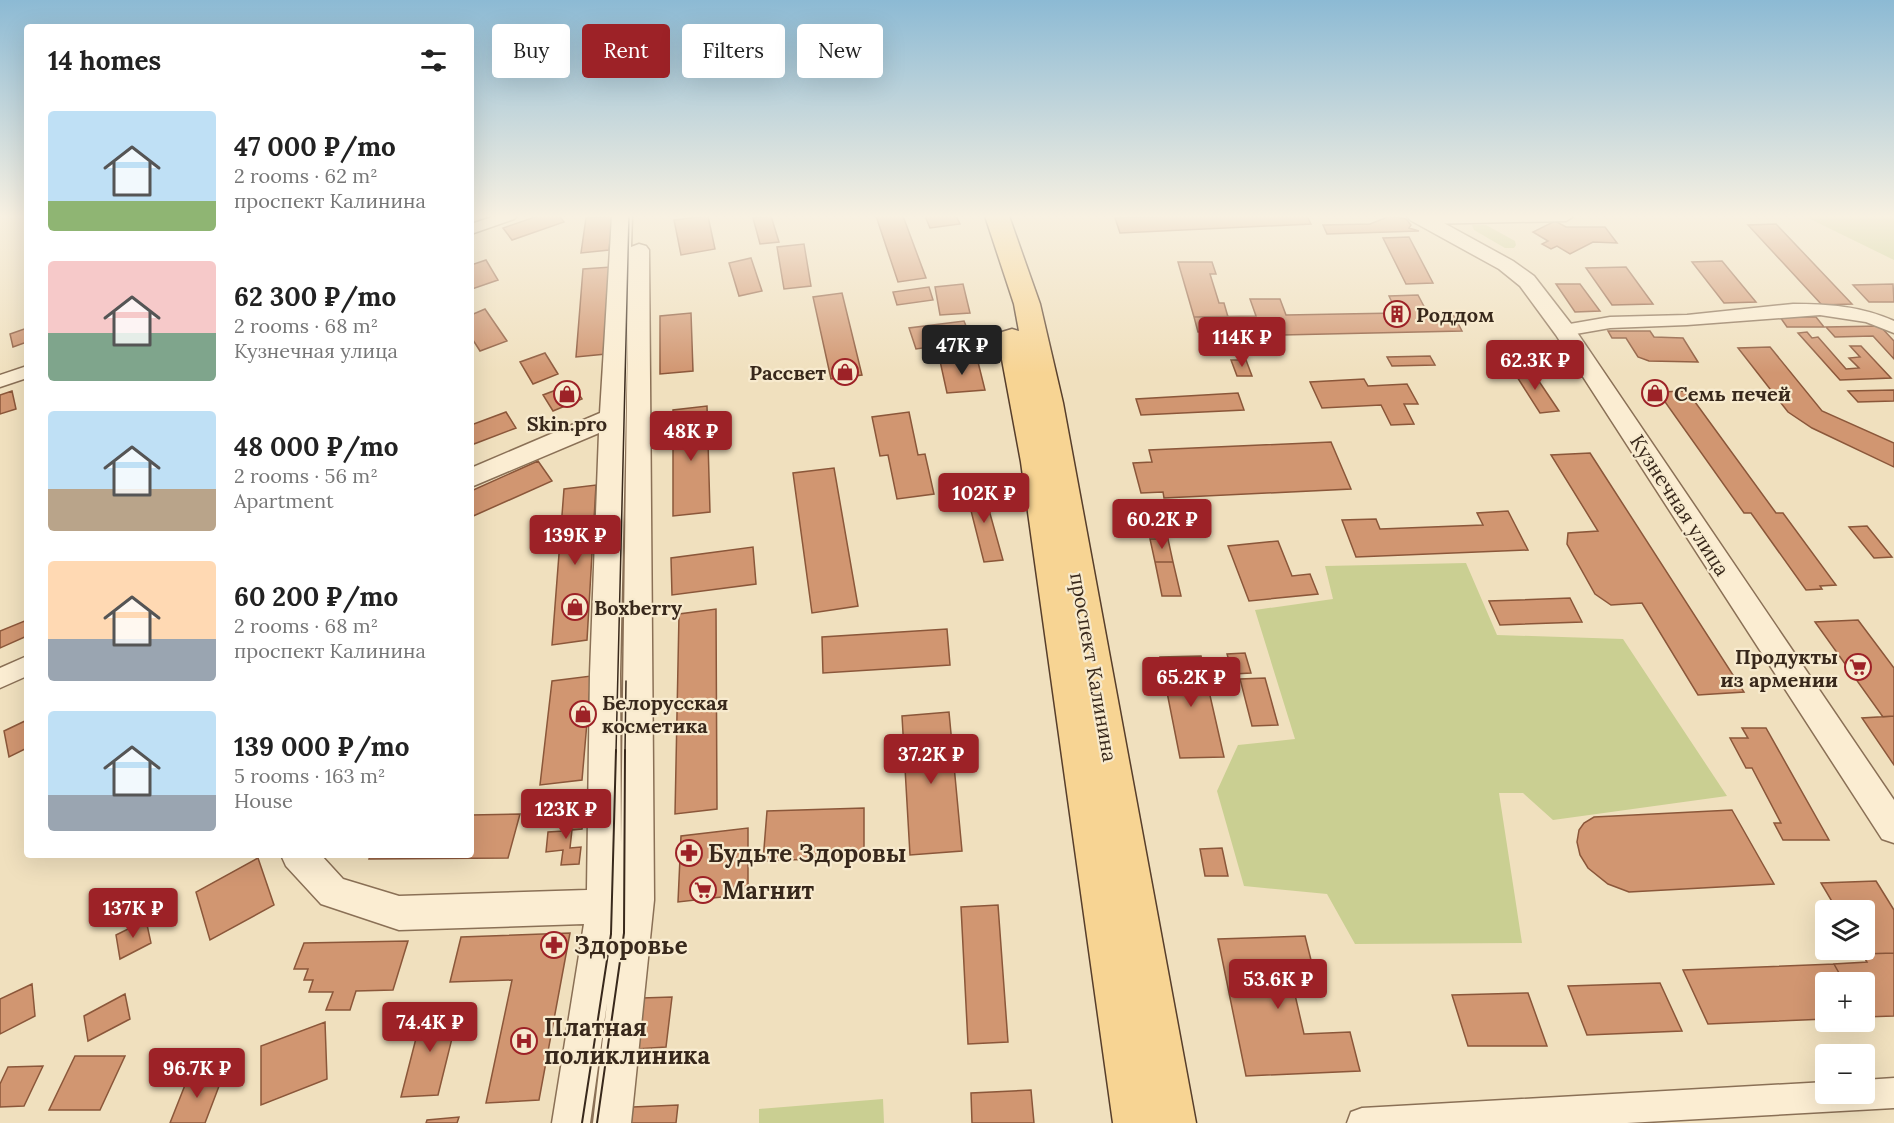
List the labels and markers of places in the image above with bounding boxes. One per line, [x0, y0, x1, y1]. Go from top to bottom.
building icon: Роддом [1382, 299, 1412, 329]
place label: Роддом [1416, 302, 1494, 327]
pin: 114K ₽ [1193, 317, 1291, 368]
pin: 47K ₽ [920, 325, 1004, 376]
pin: 62.3K ₽ [1480, 340, 1590, 391]
shop icon: Рассвет [830, 357, 860, 387]
place label: Рассвет [749, 360, 827, 385]
shop icon: Семь печей [1640, 378, 1670, 408]
shop icon: Skin.pro [552, 379, 582, 409]
place label: Семь печей [1674, 381, 1791, 406]
place label: Skin.pro [527, 411, 607, 436]
pin: 48K ₽ [649, 411, 733, 462]
pin: 102K ₽ [935, 473, 1033, 524]
pin: 60.2K ₽ [1107, 499, 1217, 550]
pin: 139K ₽ [526, 515, 624, 566]
shop icon: Boxberry [560, 592, 590, 622]
place label: Boxberry [594, 595, 682, 620]
place label: Продукты из армении [1720, 644, 1838, 692]
supermarket icon: Продукты из армении [1843, 652, 1873, 682]
pin: 65.2K ₽ [1136, 657, 1246, 708]
place label: Белорусская косметика [602, 690, 728, 738]
shop icon: Белорусская косметика [568, 699, 598, 729]
pin: 37.2K ₽ [876, 734, 986, 785]
pin: 123K ₽ [517, 789, 615, 840]
pharmacy icon: Будьте Здоровы [674, 838, 704, 868]
place label: Будьте Здоровы [708, 838, 906, 869]
supermarket icon: Магнит [688, 875, 718, 905]
place label: Магнит [722, 875, 815, 906]
pin: 137K ₽ [84, 888, 182, 939]
pharmacy icon: Здоровье [539, 930, 569, 960]
place label: Здоровье [574, 930, 688, 961]
pin: 53.6K ₽ [1223, 959, 1333, 1010]
pin: 74.4K ₽ [375, 1002, 485, 1053]
place label: Платная поликлиника [544, 1012, 710, 1071]
hospital icon: Платная поликлиника [509, 1026, 539, 1056]
pin: 96.7K ₽ [142, 1048, 252, 1099]

